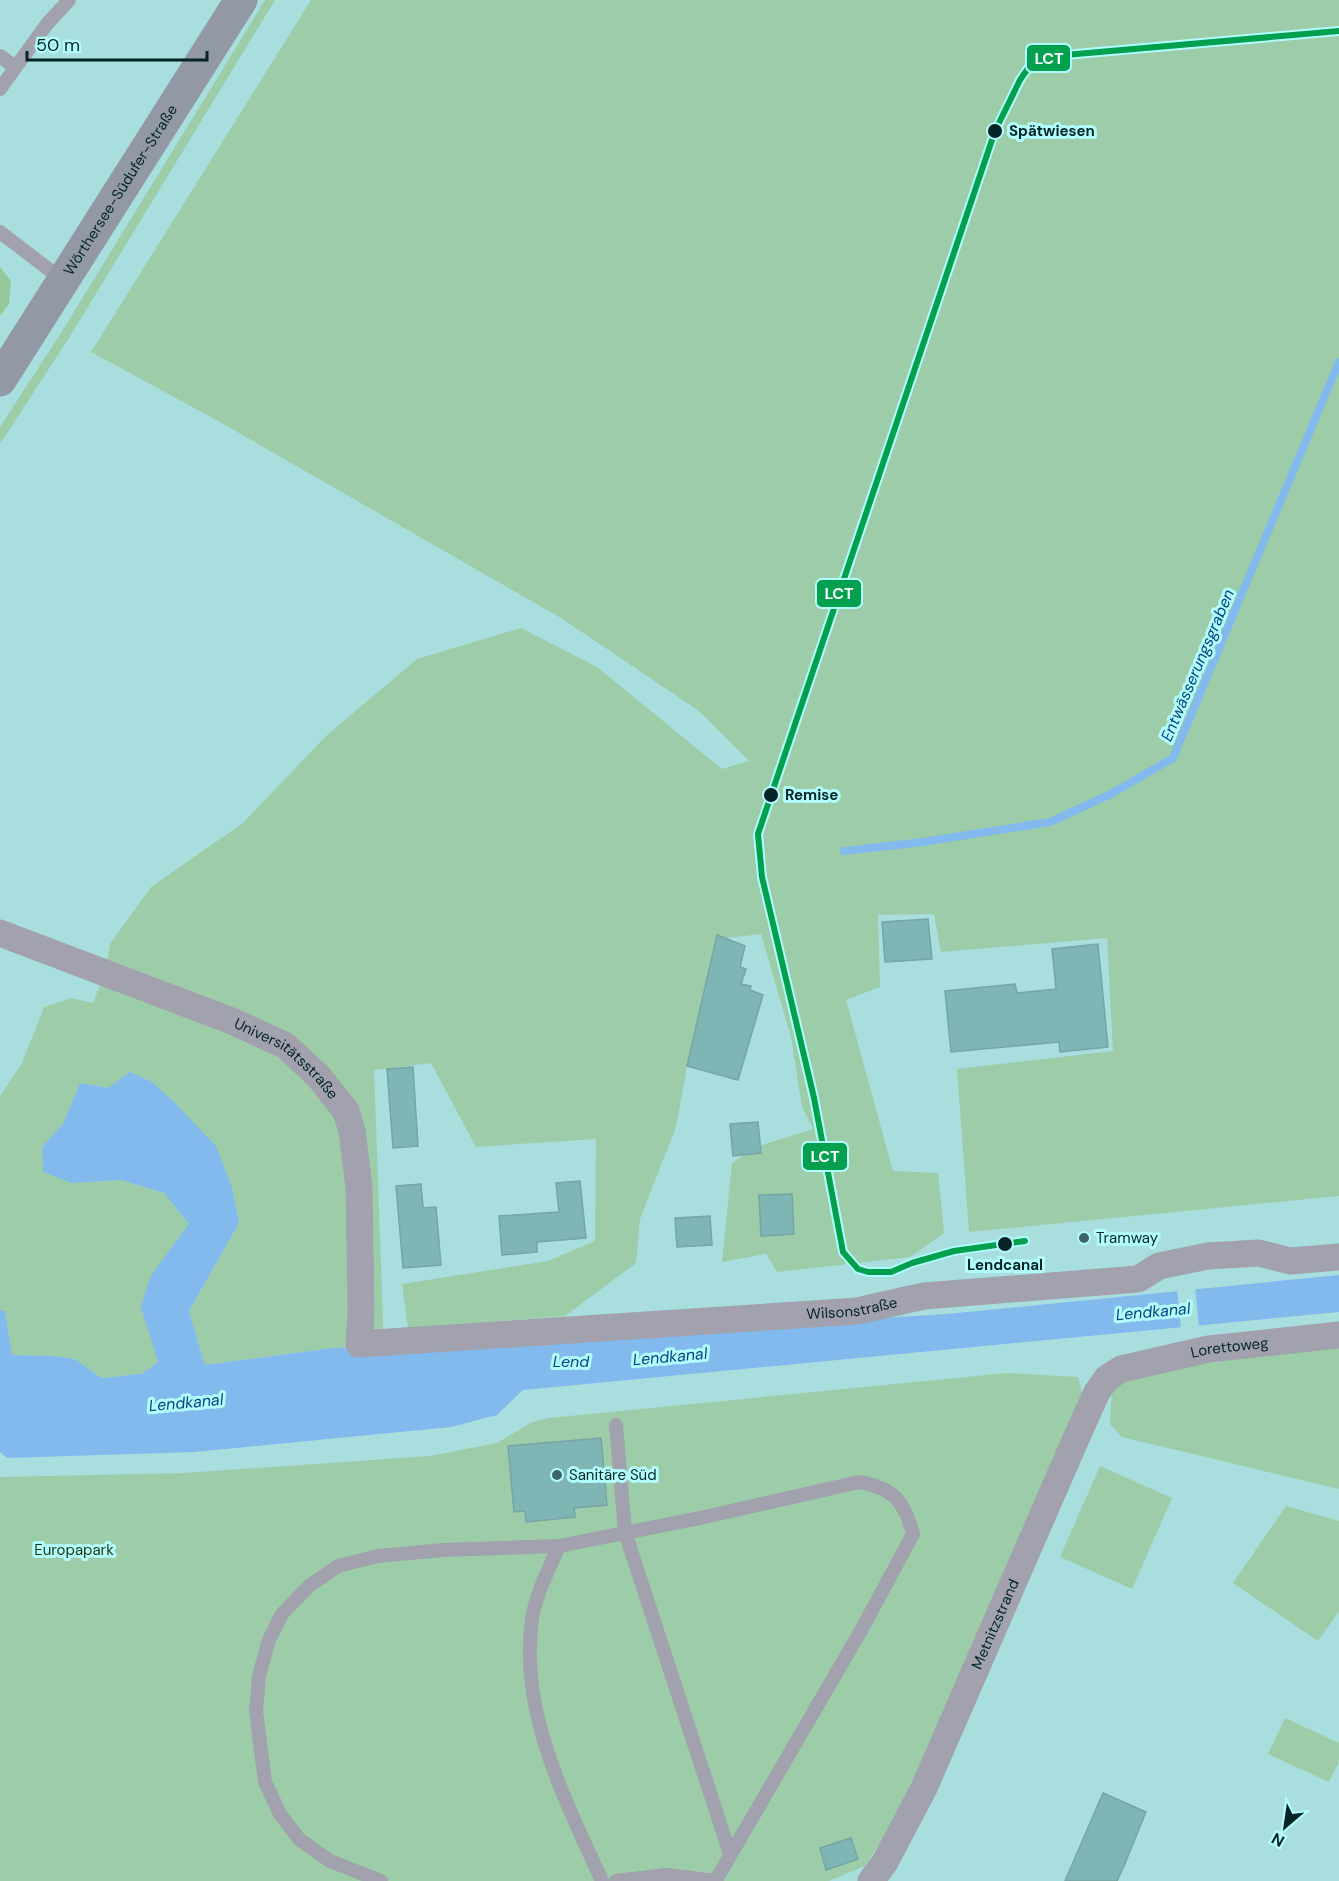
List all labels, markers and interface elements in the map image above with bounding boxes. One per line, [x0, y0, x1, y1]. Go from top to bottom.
scale bar [27, 24, 207, 62]
text: 50 m [36, 33, 80, 57]
line badge: LCT [1026, 44, 1071, 72]
text: LCT [1034, 48, 1064, 69]
street label: Wörthersee-Südufer-Straße [59, 101, 182, 279]
place label: Spätwiesen [1009, 121, 1095, 141]
marker: Spätwiesen [986, 122, 1004, 140]
line badge: LCT [816, 579, 862, 608]
text: LCT [824, 583, 854, 604]
water label: Entwässerungsgraben [1156, 586, 1239, 744]
place label: Remise [785, 785, 838, 805]
marker: Remise [762, 786, 780, 804]
street label: Universitätsstraße [231, 1013, 343, 1103]
line badge: LCT [802, 1142, 848, 1171]
text: LCT [810, 1146, 840, 1167]
place label: Tramway [1096, 1228, 1159, 1248]
marker: Tramway [1077, 1231, 1091, 1245]
marker: Lendcanal [996, 1235, 1014, 1253]
place label: Lendcanal [967, 1255, 1043, 1275]
street label: Wilsonstraße [806, 1292, 899, 1324]
water label: Lendkanal [1115, 1298, 1192, 1325]
street label: Lorettoweg [1189, 1333, 1269, 1363]
water label: Lendkanal [632, 1343, 709, 1370]
water label: Lend [553, 1351, 590, 1372]
water label: Lendkanal [148, 1389, 225, 1416]
place label: Sanitäre Süd [569, 1465, 657, 1485]
marker: Sanitäre Süd [550, 1468, 564, 1482]
park label: Europapark [34, 1540, 114, 1560]
street label: Metnitzstrand [967, 1576, 1024, 1672]
north arrow [1255, 1797, 1315, 1857]
text: N [1268, 1828, 1288, 1852]

